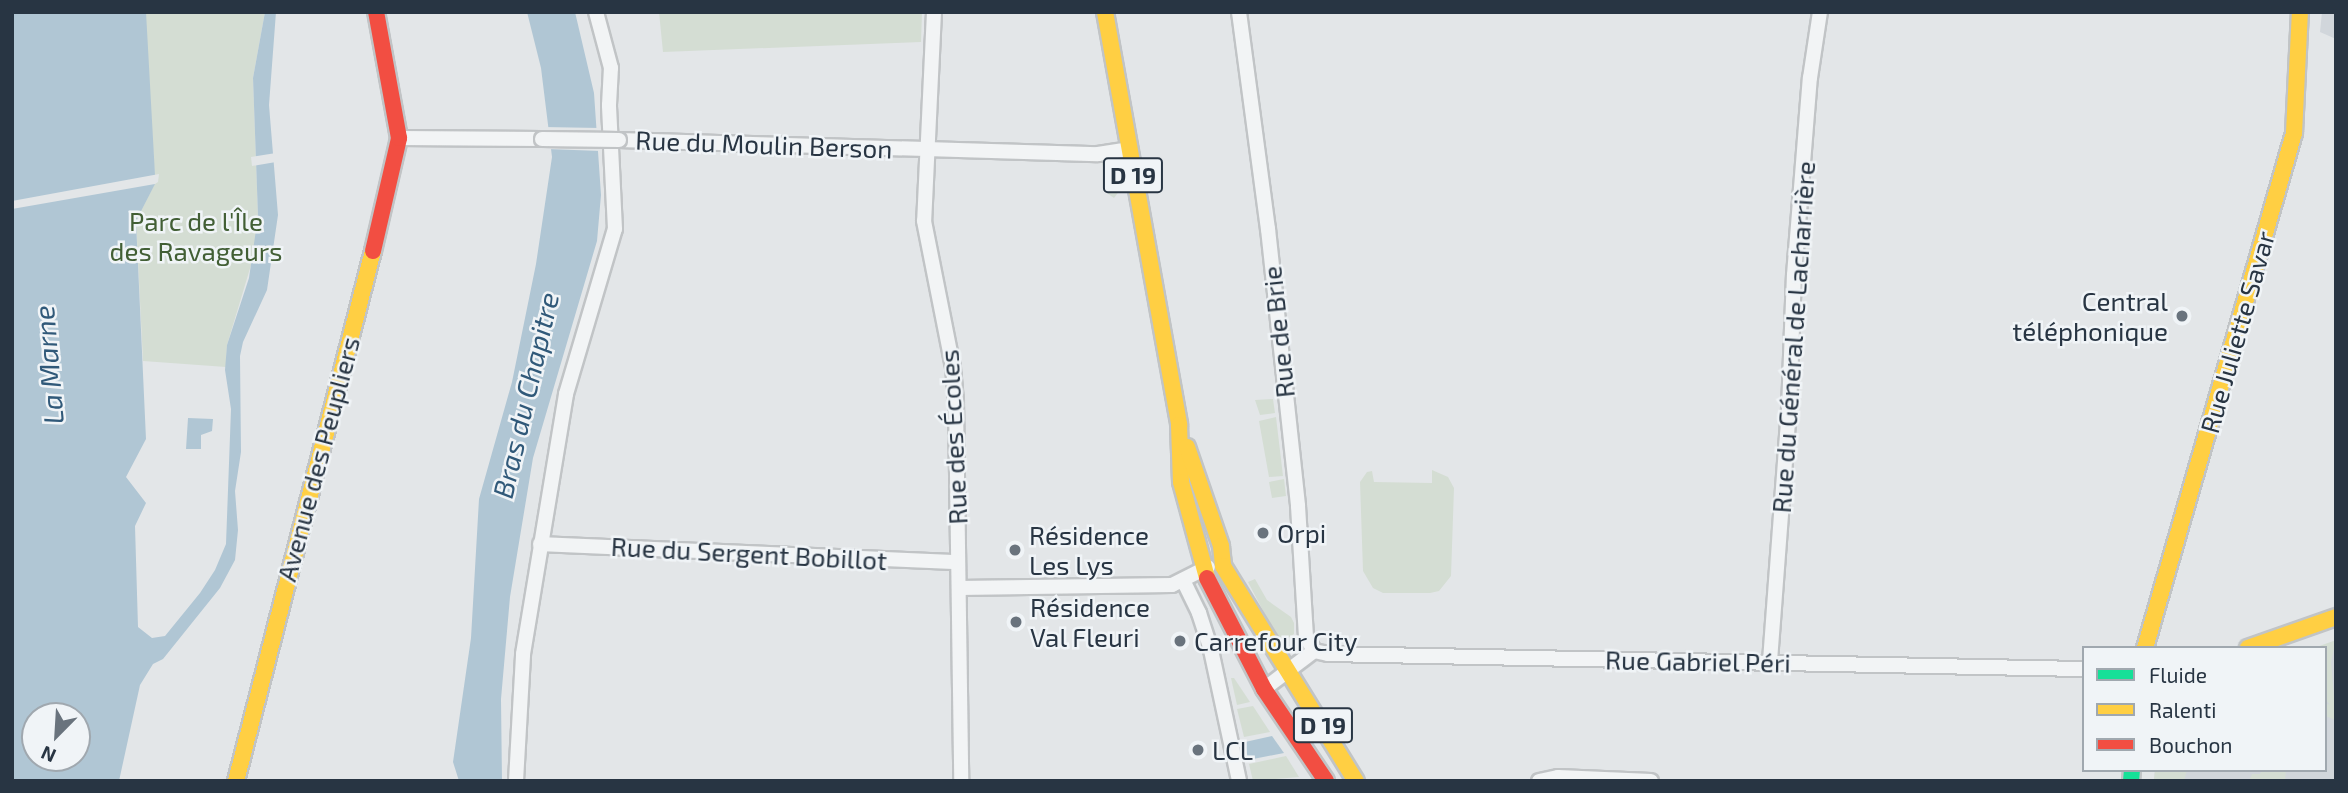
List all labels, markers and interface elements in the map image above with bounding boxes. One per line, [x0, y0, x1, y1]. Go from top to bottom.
street label: Rue du Moulin Berson [635, 124, 893, 164]
road number: D 19 [1102, 154, 1164, 196]
street label: Rue du Général de Lacharrière [1765, 160, 1821, 514]
park label: Parc de l'Île des Ravageurs [110, 205, 282, 266]
street label: Rue Juliette Savar [2193, 227, 2281, 437]
street label: Rue de Brie [1256, 265, 1300, 399]
place label: Central téléphonique [2012, 285, 2168, 346]
water label: Bras du Chapitre [485, 289, 565, 501]
water label: La Marne [26, 304, 70, 426]
marker: Central téléphonique [2174, 308, 2190, 324]
street label: Avenue des Peupliers [270, 333, 366, 585]
street label: Rue des Écoles [933, 349, 973, 525]
place label: Orpi [1277, 517, 1326, 549]
place label: Résidence Les Lys [1029, 519, 1149, 580]
marker: Orpi [1255, 525, 1271, 541]
street label: Rue du Sergent Bobillot [610, 530, 888, 576]
marker: Résidence Les Lys [1007, 542, 1023, 558]
place label: Résidence Val Fleuri [1030, 591, 1150, 652]
marker: Résidence Val Fleuri [1008, 614, 1024, 630]
place label: Carrefour City [1194, 625, 1358, 657]
marker: Carrefour City [1172, 633, 1188, 649]
street label: Rue Gabriel Péri [1605, 644, 1791, 678]
legend [2082, 646, 2327, 772]
text: Fluide [2149, 662, 2207, 687]
text: Ralenti [2149, 697, 2216, 722]
north arrow [21, 702, 91, 772]
road number: D 19 [1292, 704, 1354, 746]
text: Bouchon [2149, 732, 2233, 757]
place label: LCL [1212, 734, 1253, 766]
text: N [37, 742, 59, 768]
marker: LCL [1190, 742, 1206, 758]

